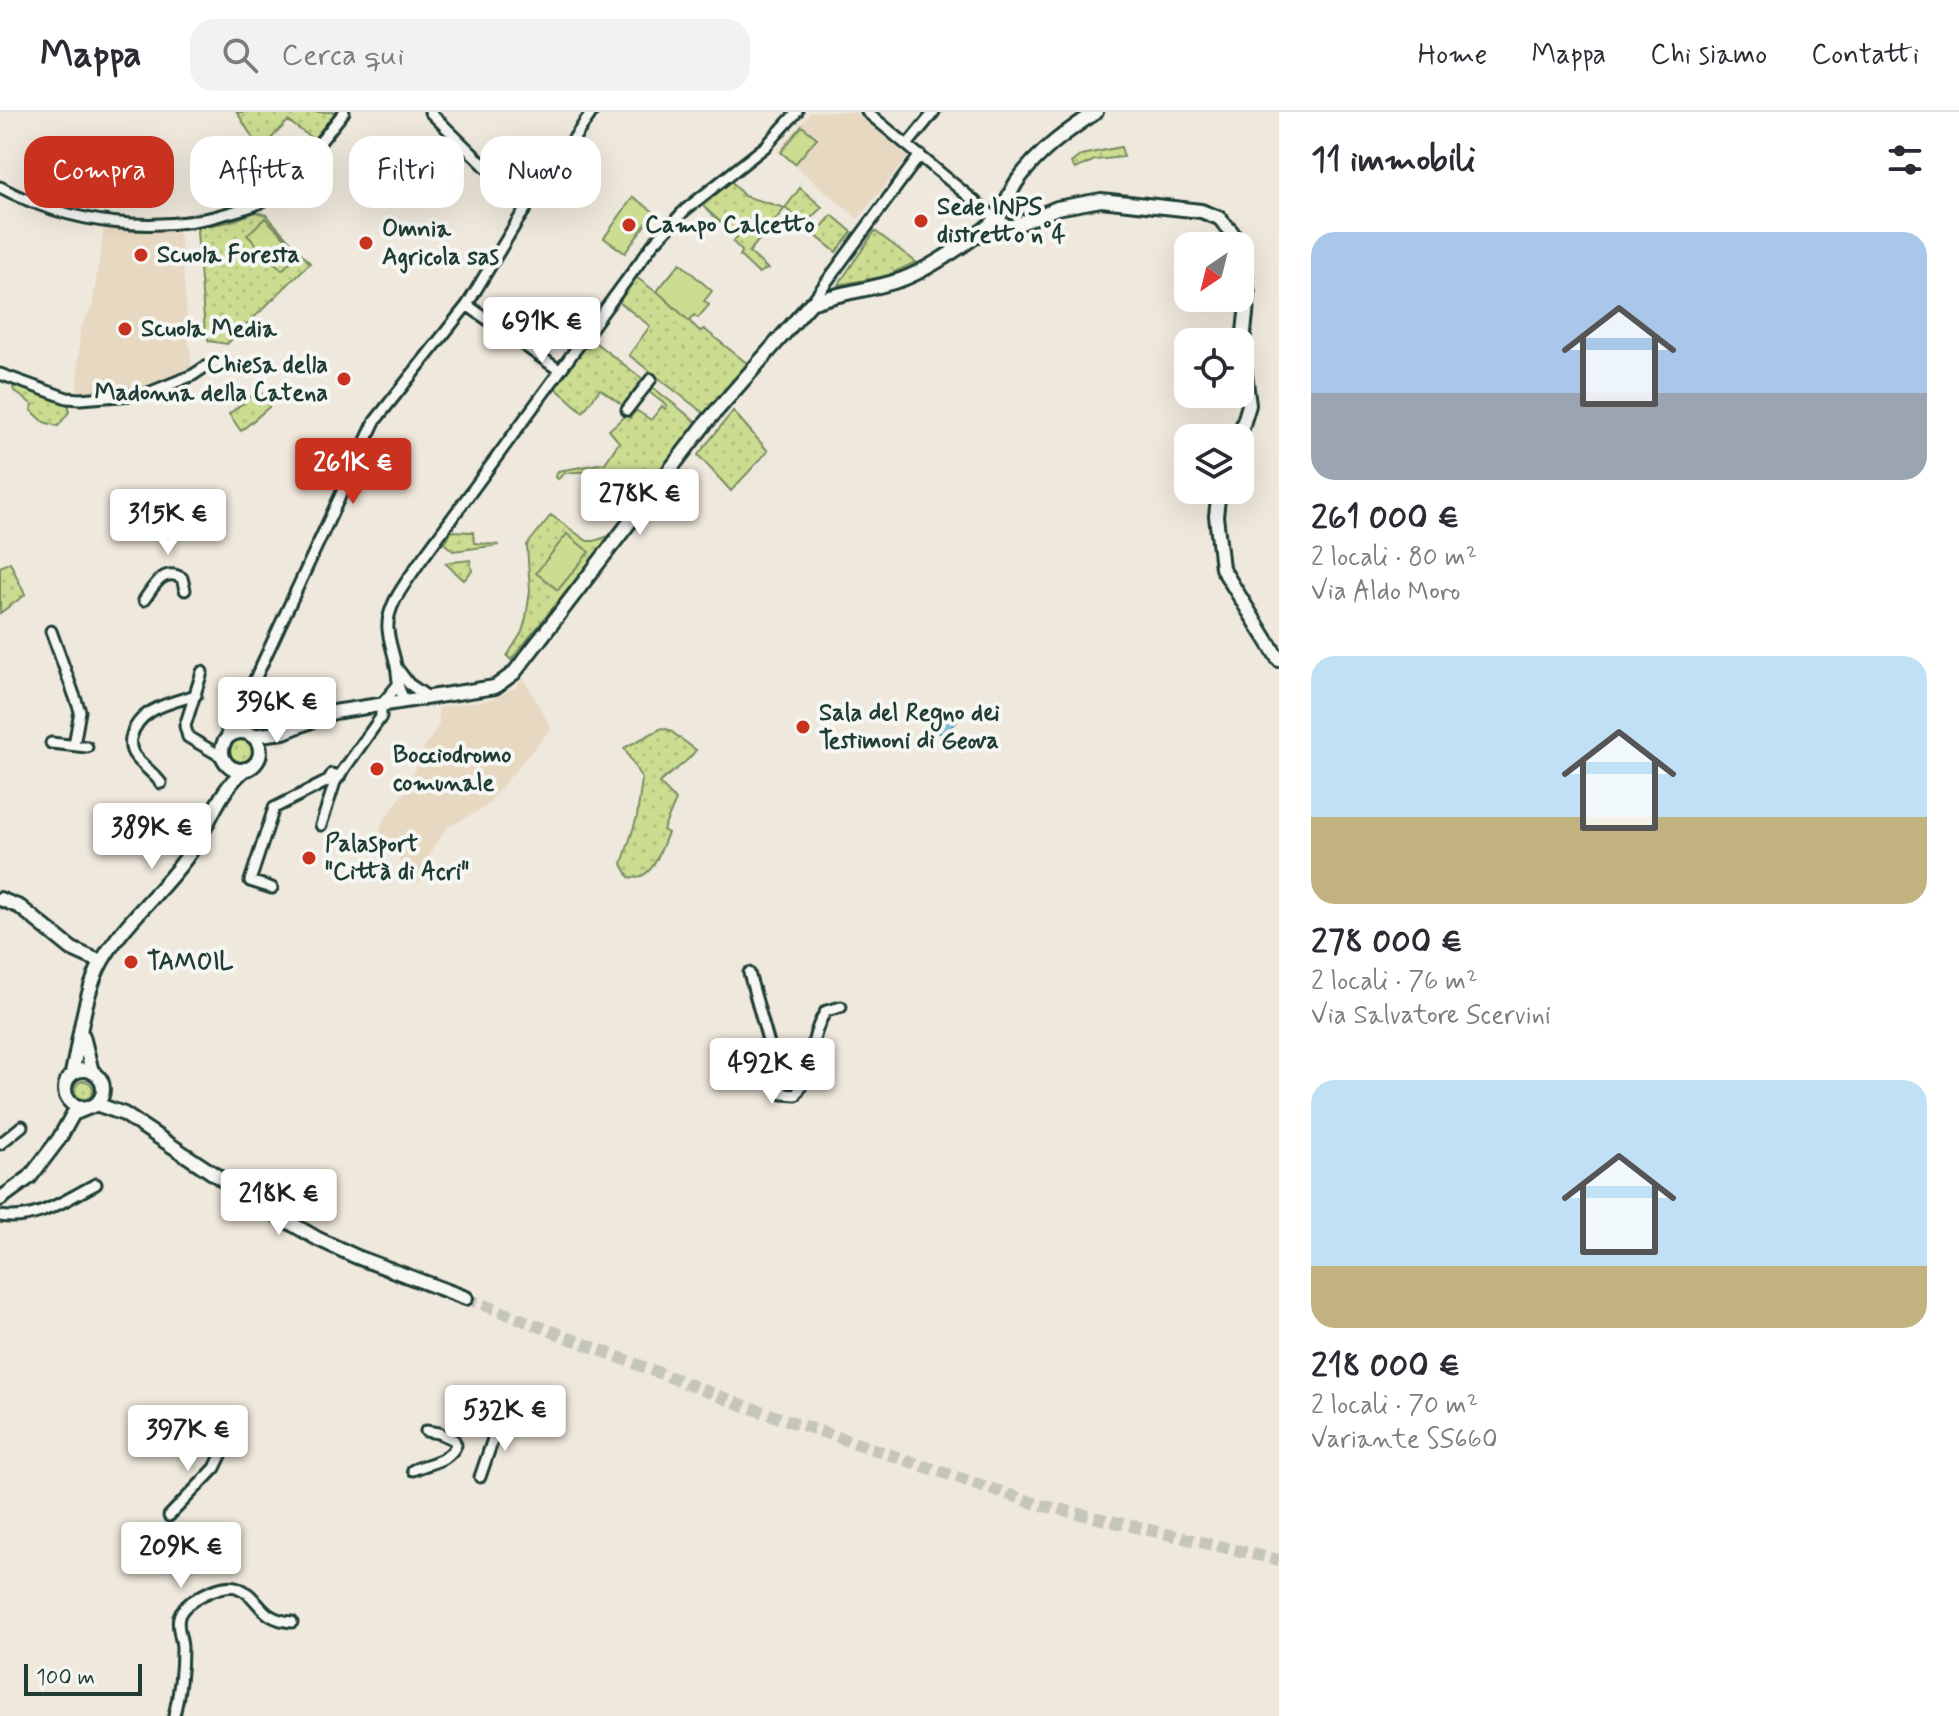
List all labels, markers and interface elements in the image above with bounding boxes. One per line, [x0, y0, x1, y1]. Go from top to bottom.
search box [190, 19, 750, 91]
text: Mappa [40, 31, 142, 80]
icon: search [218, 33, 262, 77]
text: Cerca qui [282, 36, 404, 75]
text: Home [1418, 37, 1487, 74]
text: Mappa [1531, 37, 1606, 74]
text: Chi siamo [1650, 37, 1767, 74]
text: Contatti [1811, 37, 1919, 74]
chip: Compra [24, 136, 174, 208]
chip: Affitta [190, 136, 333, 208]
chip: Filtri [349, 136, 464, 208]
chip: Nuovo [480, 136, 601, 208]
text: 11 immobili [1311, 138, 1476, 183]
icon: filters [1883, 138, 1927, 182]
place label: Sede INPS distretto n°4 [937, 192, 1066, 251]
place label: Campo Calcetto [645, 210, 815, 241]
marker: Sede INPS distretto n°4 [912, 212, 930, 230]
place label: Omnia Agricola sas [382, 214, 500, 274]
marker: Campo Calcetto [620, 216, 638, 234]
north arrow [1174, 232, 1254, 312]
map controls [1174, 232, 1254, 504]
marker: Omnia Agricola sas [357, 234, 375, 252]
place label: Scuola Foresta [157, 240, 300, 271]
marker: Scuola Foresta [132, 246, 150, 264]
icon: home [1547, 284, 1691, 428]
pin: 691K € [477, 297, 607, 365]
text: 691K € [501, 306, 583, 340]
place label: Scuola Media [141, 314, 277, 345]
marker: Scuola Media [116, 320, 134, 338]
button: locate [1174, 328, 1254, 408]
place label: Chiesa della Madonna della Catena [94, 350, 328, 409]
marker: Chiesa della Madonna della Catena [335, 370, 353, 388]
button: layers [1174, 424, 1254, 504]
pin: 261K € [288, 438, 418, 506]
text: 261K € [313, 447, 393, 481]
pin: 278K € [575, 469, 705, 537]
text: 278K € [599, 478, 681, 512]
pin: 315K € [103, 489, 233, 557]
text: 261 000 € [1311, 496, 1459, 541]
text: 315K € [128, 498, 208, 532]
text: 2 locali · 80 m² [1311, 541, 1477, 575]
text: Via Aldo Moro [1311, 575, 1461, 609]
pin: 396K € [212, 677, 342, 745]
text: 396K € [236, 686, 318, 720]
place label: Sala del Regno dei Testimoni di Geova [819, 698, 1000, 757]
icon: home [1547, 708, 1691, 852]
marker: Sala del Regno dei Testimoni di Geova [794, 718, 812, 736]
place label: Bocciodromo comunale [393, 740, 512, 799]
marker: Bocciodromo comunale [368, 760, 386, 778]
pin: 389K € [87, 803, 217, 871]
text: 389K € [111, 812, 193, 846]
place label: Palasport "Città di Acri" [325, 829, 469, 888]
marker: Palasport "Città di Acri" [300, 849, 318, 867]
text: 278 000 € [1311, 920, 1463, 965]
place label: TAMOIL [147, 947, 235, 978]
marker: TAMOIL [122, 953, 140, 971]
text: 2 locali · 76 m² [1311, 965, 1478, 999]
text: Via Salvatore Scervini [1311, 999, 1551, 1033]
pin: 492K € [707, 1038, 837, 1106]
text: 492K € [728, 1047, 816, 1081]
icon: home [1547, 1132, 1691, 1276]
pin: 218K € [214, 1169, 344, 1237]
text: 218K € [239, 1178, 319, 1212]
text: 218 000 € [1311, 1344, 1460, 1389]
pin: 532K € [440, 1385, 570, 1453]
text: 2 locali · 70 m² [1311, 1389, 1478, 1423]
text: 532K € [463, 1394, 547, 1428]
pin: 397K € [123, 1405, 253, 1473]
text: 397K € [146, 1414, 230, 1448]
text: Variante SS660 [1311, 1423, 1498, 1457]
pin: 209K € [116, 1522, 246, 1590]
text: 209K € [139, 1531, 223, 1565]
scale bar [24, 1660, 142, 1696]
text: 100 m [36, 1664, 95, 1692]

